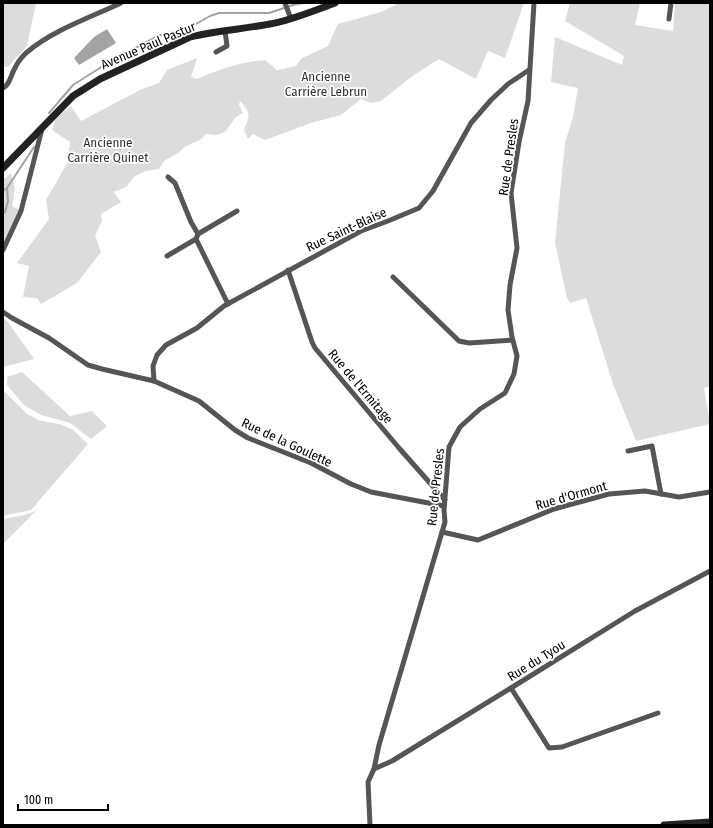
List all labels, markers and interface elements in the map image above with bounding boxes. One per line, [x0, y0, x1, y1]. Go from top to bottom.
street label: Avenue Paul Pastur [99, 19, 198, 72]
park label: Ancienne Carrière Lebrun [285, 69, 367, 99]
street label: Rue de Presles [496, 117, 521, 197]
park label: Ancienne Carrière Quinet [67, 135, 149, 165]
street label: Rue Saint-Blaise [304, 204, 389, 255]
street label: Rue de l'Ermitage [325, 346, 396, 426]
street label: Rue de la Goulette [239, 415, 334, 470]
street label: Rue de Presles [424, 447, 447, 527]
street label: Rue d'Ormont [534, 478, 609, 513]
street label: Rue du Tyou [505, 637, 568, 684]
scale bar [18, 786, 108, 812]
text: 100 m [24, 793, 53, 807]

